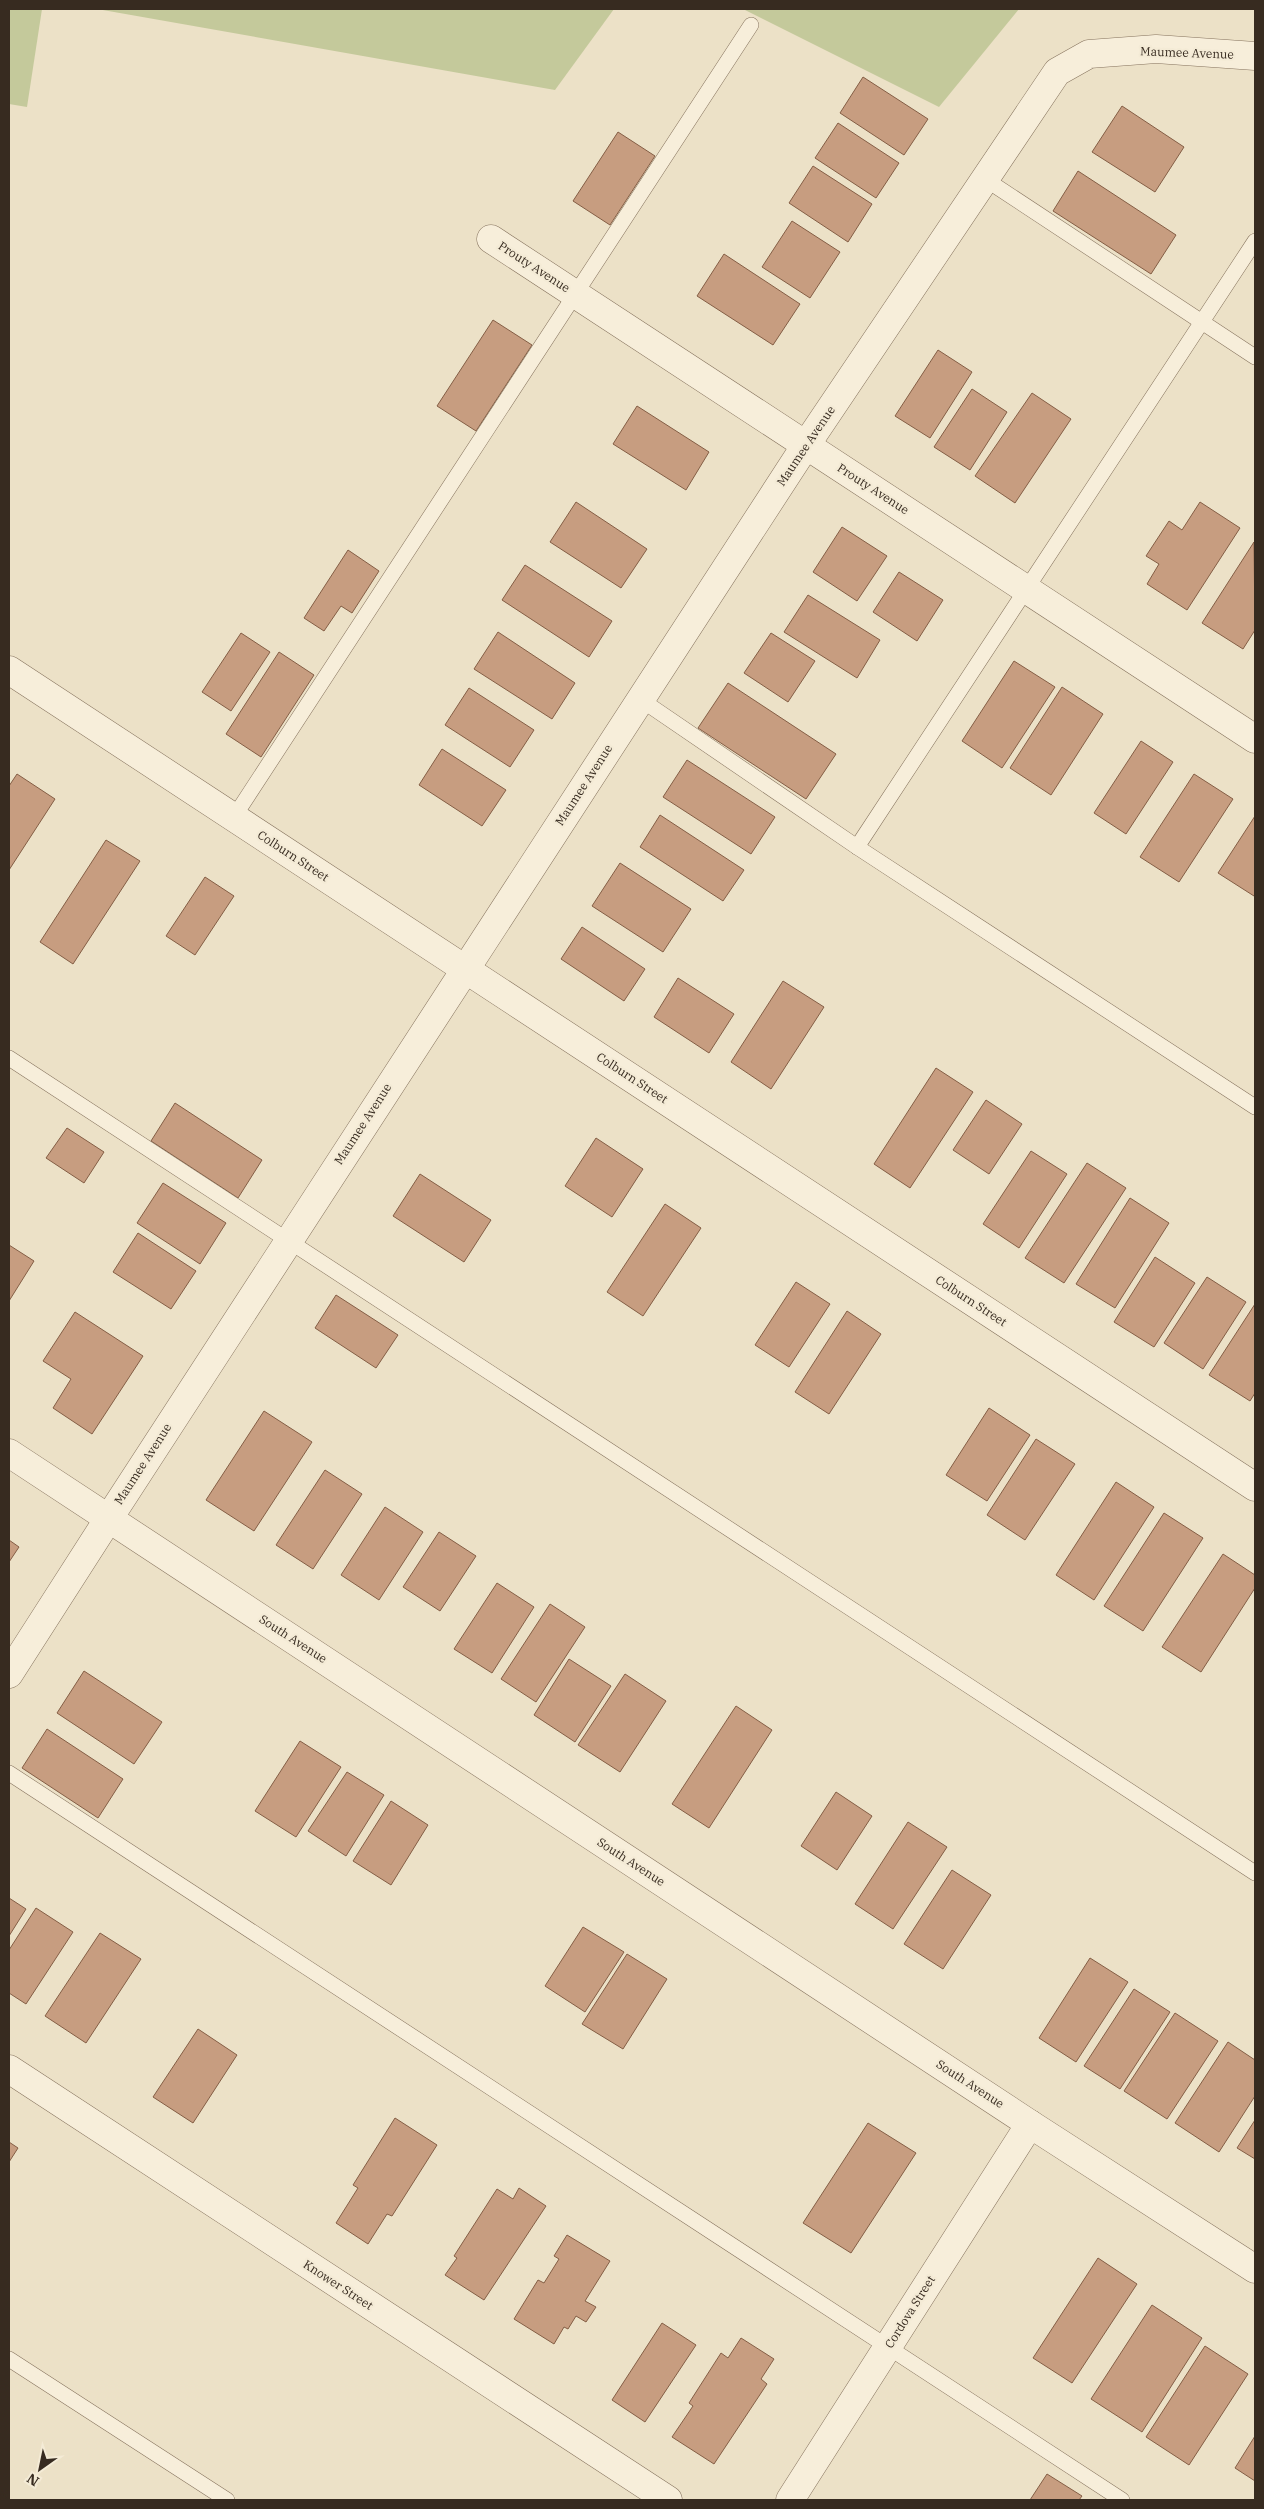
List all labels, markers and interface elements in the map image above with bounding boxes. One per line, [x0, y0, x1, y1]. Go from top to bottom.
street label: Maumee Avenue [1140, 43, 1234, 62]
street label: Prouty Avenue [496, 238, 573, 295]
street label: Maumee Avenue [773, 403, 838, 489]
street label: Prouty Avenue [835, 460, 912, 517]
street label: Maumee Avenue [552, 741, 615, 828]
street label: Colburn Street [255, 827, 332, 884]
street label: Colburn Street [594, 1049, 671, 1106]
street label: Maumee Avenue [331, 1080, 394, 1167]
street label: Colburn Street [933, 1272, 1010, 1329]
street label: Maumee Avenue [111, 1420, 174, 1507]
street label: South Avenue [256, 1611, 330, 1666]
street label: South Avenue [594, 1834, 668, 1889]
street label: South Avenue [933, 2056, 1007, 2111]
street label: Knower Street [301, 2256, 376, 2313]
street label: Cordova Street [881, 2273, 938, 2351]
north arrow [15, 2444, 65, 2494]
text: N [23, 2469, 42, 2490]

